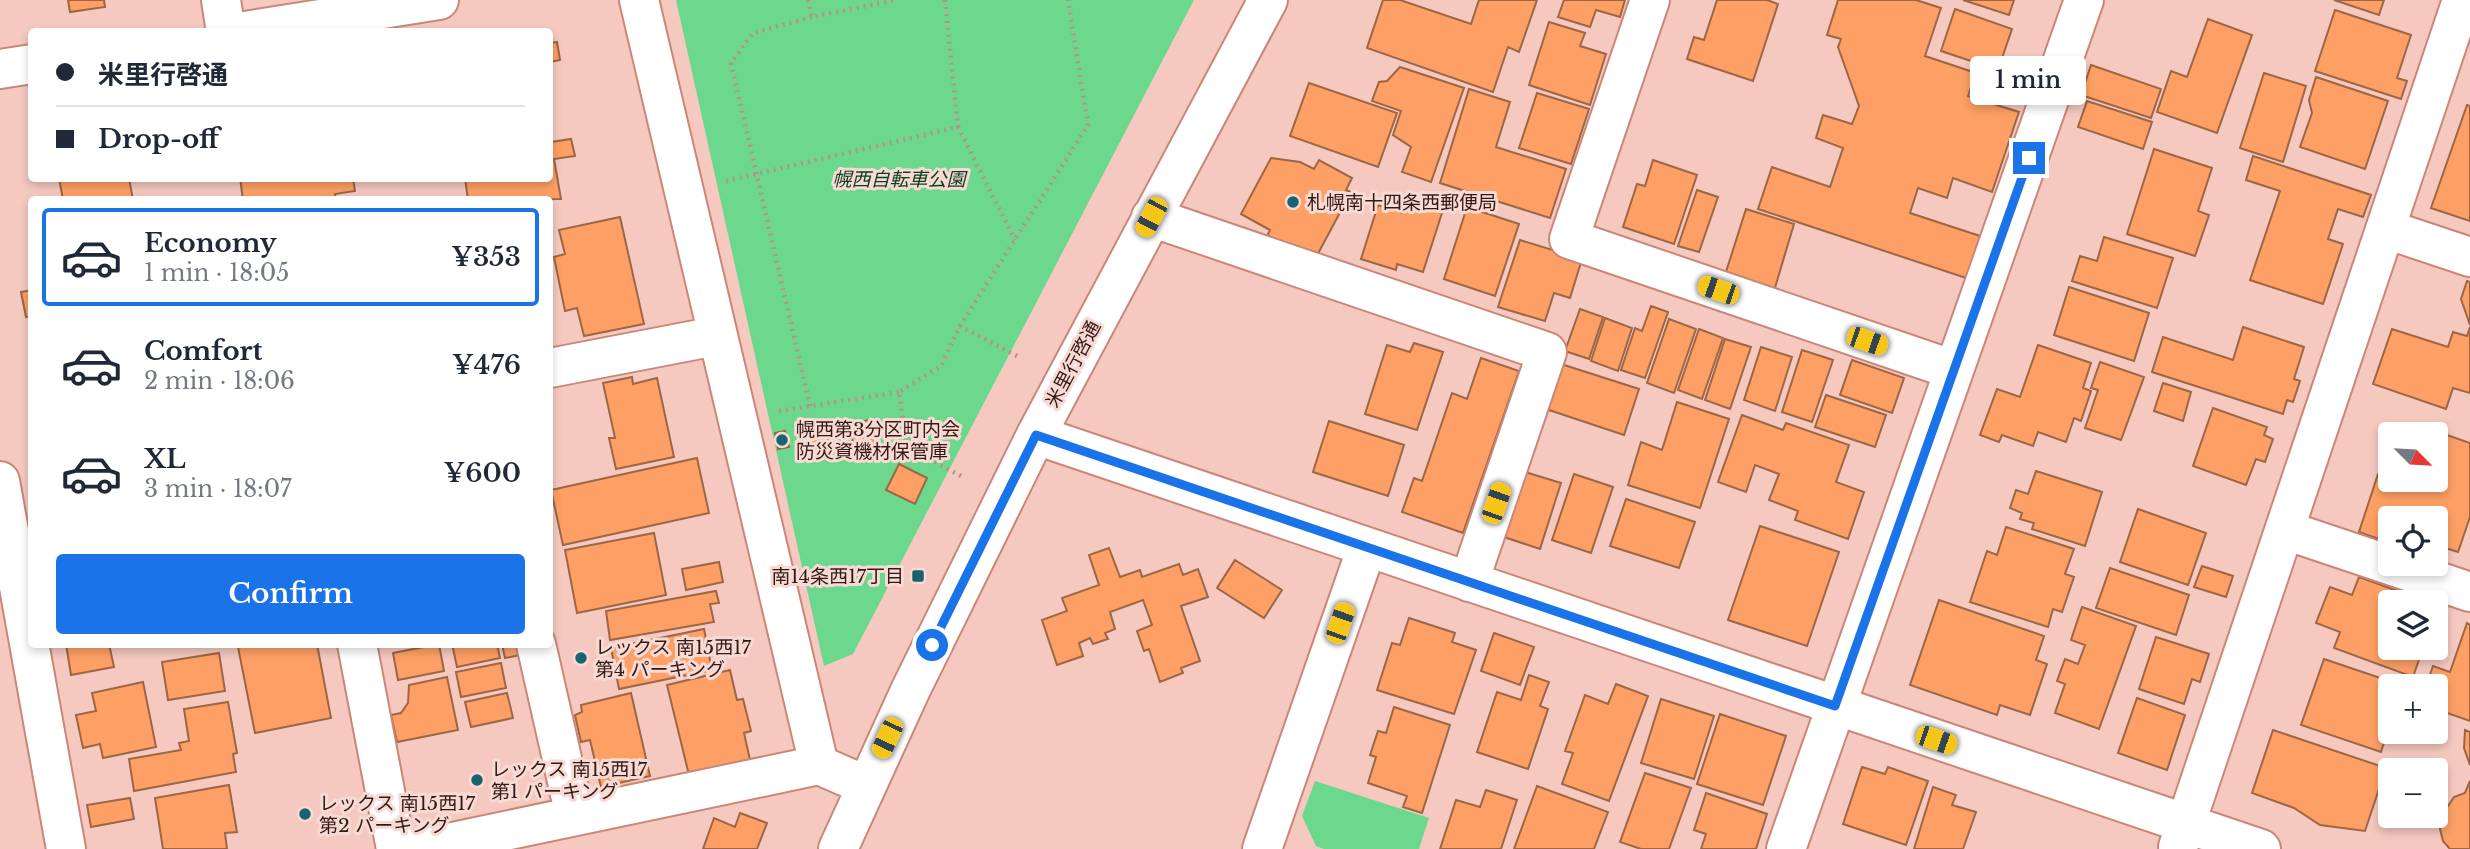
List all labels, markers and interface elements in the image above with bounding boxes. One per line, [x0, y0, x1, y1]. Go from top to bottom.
callout: 1 min [1971, 57, 2087, 106]
text: 米里行啓通 [98, 59, 228, 91]
text: 1 min [1995, 66, 2061, 94]
text: Drop-off [98, 123, 219, 155]
route end [2013, 142, 2045, 174]
park label: 幌西自転車公園 [832, 168, 968, 191]
place label: 札幌南十四条西郵便局 [1307, 191, 1497, 214]
car [1132, 194, 1171, 240]
marker: 札幌南十四条西郵便局 [1285, 194, 1301, 210]
icon: car [60, 226, 123, 289]
text: Economy [144, 227, 277, 259]
text: ¥353 [451, 241, 521, 273]
text: 1 min · 18:05 [144, 259, 289, 287]
car [1695, 273, 1742, 307]
street label: 米里行啓通 [1041, 317, 1105, 411]
car [1844, 324, 1891, 358]
icon: car [60, 334, 123, 397]
text: Comfort [144, 335, 262, 367]
text: ¥476 [452, 349, 521, 381]
text: 2 min · 18:06 [144, 367, 295, 395]
place label: 幌西第3分区町内会 防災資機材保管庫 [796, 418, 960, 463]
north arrow [2378, 422, 2448, 492]
map controls [2378, 422, 2448, 828]
marker: 幌西第3分区町内会 防災資機材保管庫 [774, 432, 790, 448]
icon: car [60, 442, 123, 505]
text: XL [144, 443, 186, 475]
text: ¥600 [443, 457, 521, 489]
text: 3 min · 18:07 [144, 475, 292, 503]
car [1480, 480, 1513, 526]
button: locate [2378, 506, 2448, 576]
button: Confirm [56, 554, 525, 634]
place label: 南14条西17丁目 [771, 565, 904, 588]
marker: 南14条西17丁目 [910, 568, 926, 584]
button: layers [2378, 590, 2448, 660]
car [1324, 600, 1357, 646]
route start [916, 629, 948, 661]
place label: レックス 南15西17 第4 パーキング [595, 636, 752, 681]
marker: レックス 南15西17 第4 パーキング [573, 650, 589, 666]
button: + [2378, 674, 2448, 744]
car [869, 715, 906, 761]
car [1913, 723, 1960, 757]
place label: レックス 南15西17 第1 パーキング [491, 758, 648, 803]
button: − [2378, 758, 2448, 828]
marker: レックス 南15西17 第1 パーキング [469, 772, 485, 788]
place label: レックス 南15西17 第2 パーキング [319, 792, 476, 837]
marker: レックス 南15西17 第2 パーキング [297, 806, 313, 822]

